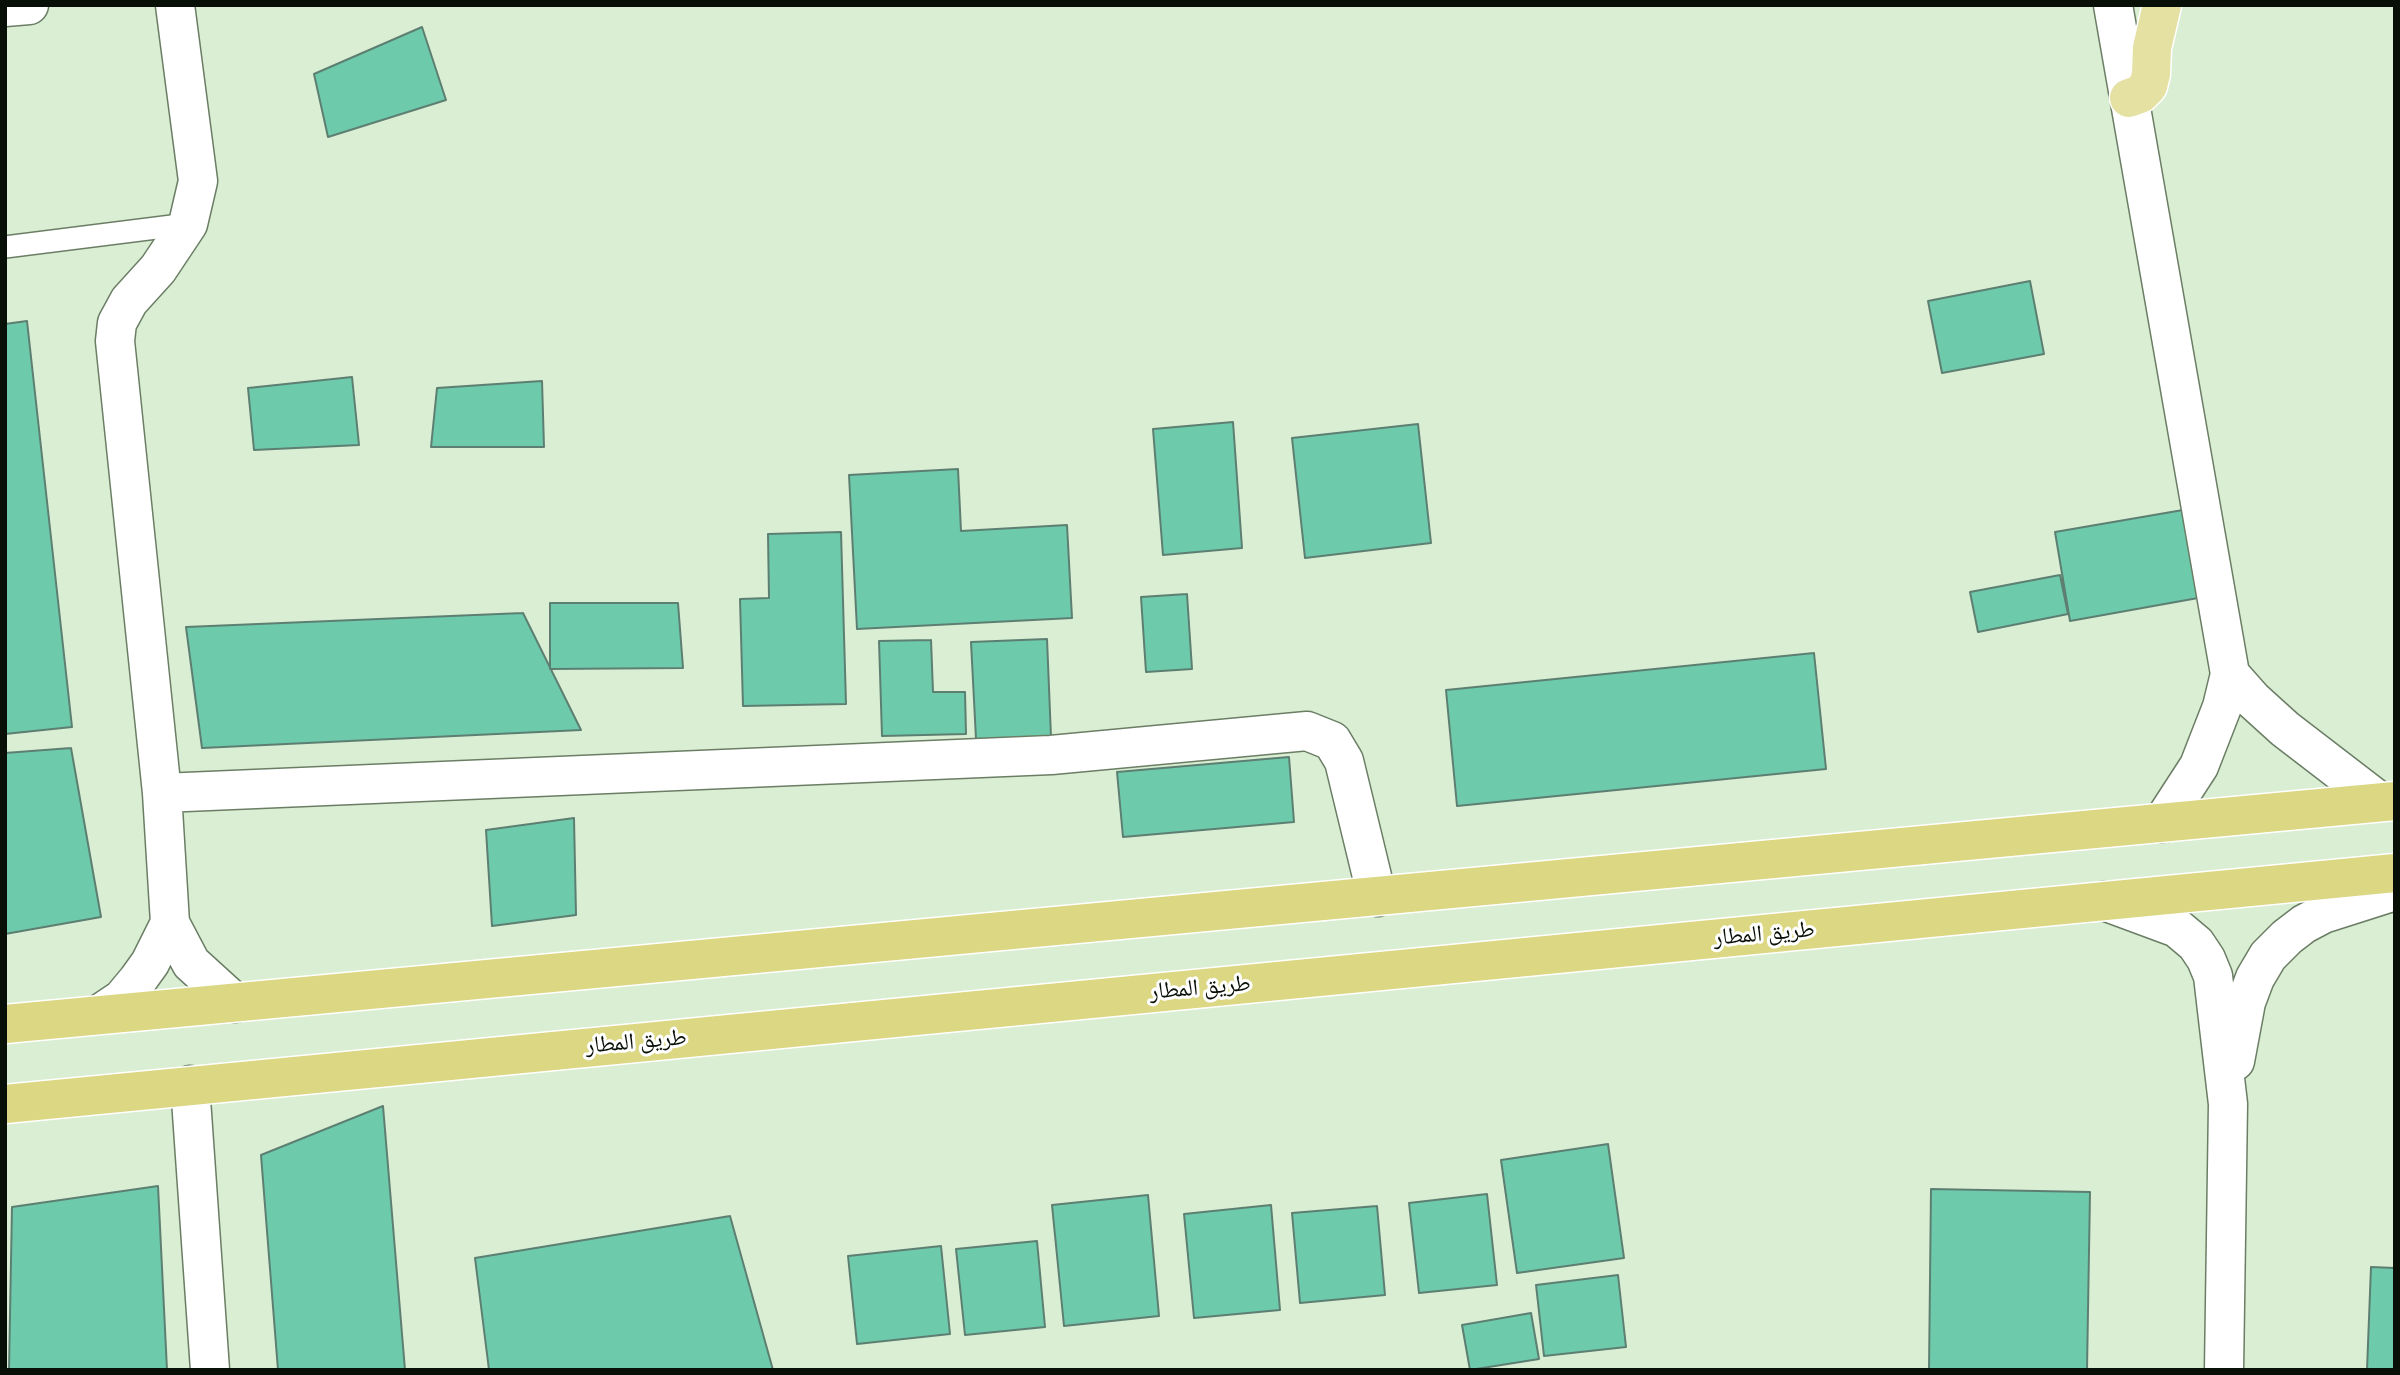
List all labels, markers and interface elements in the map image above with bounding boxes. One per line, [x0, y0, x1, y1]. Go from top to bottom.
street label: طريق المطار [1712, 916, 1816, 952]
street label: طريق المطار [1148, 970, 1252, 1006]
street label: طريق المطار [584, 1024, 688, 1060]

